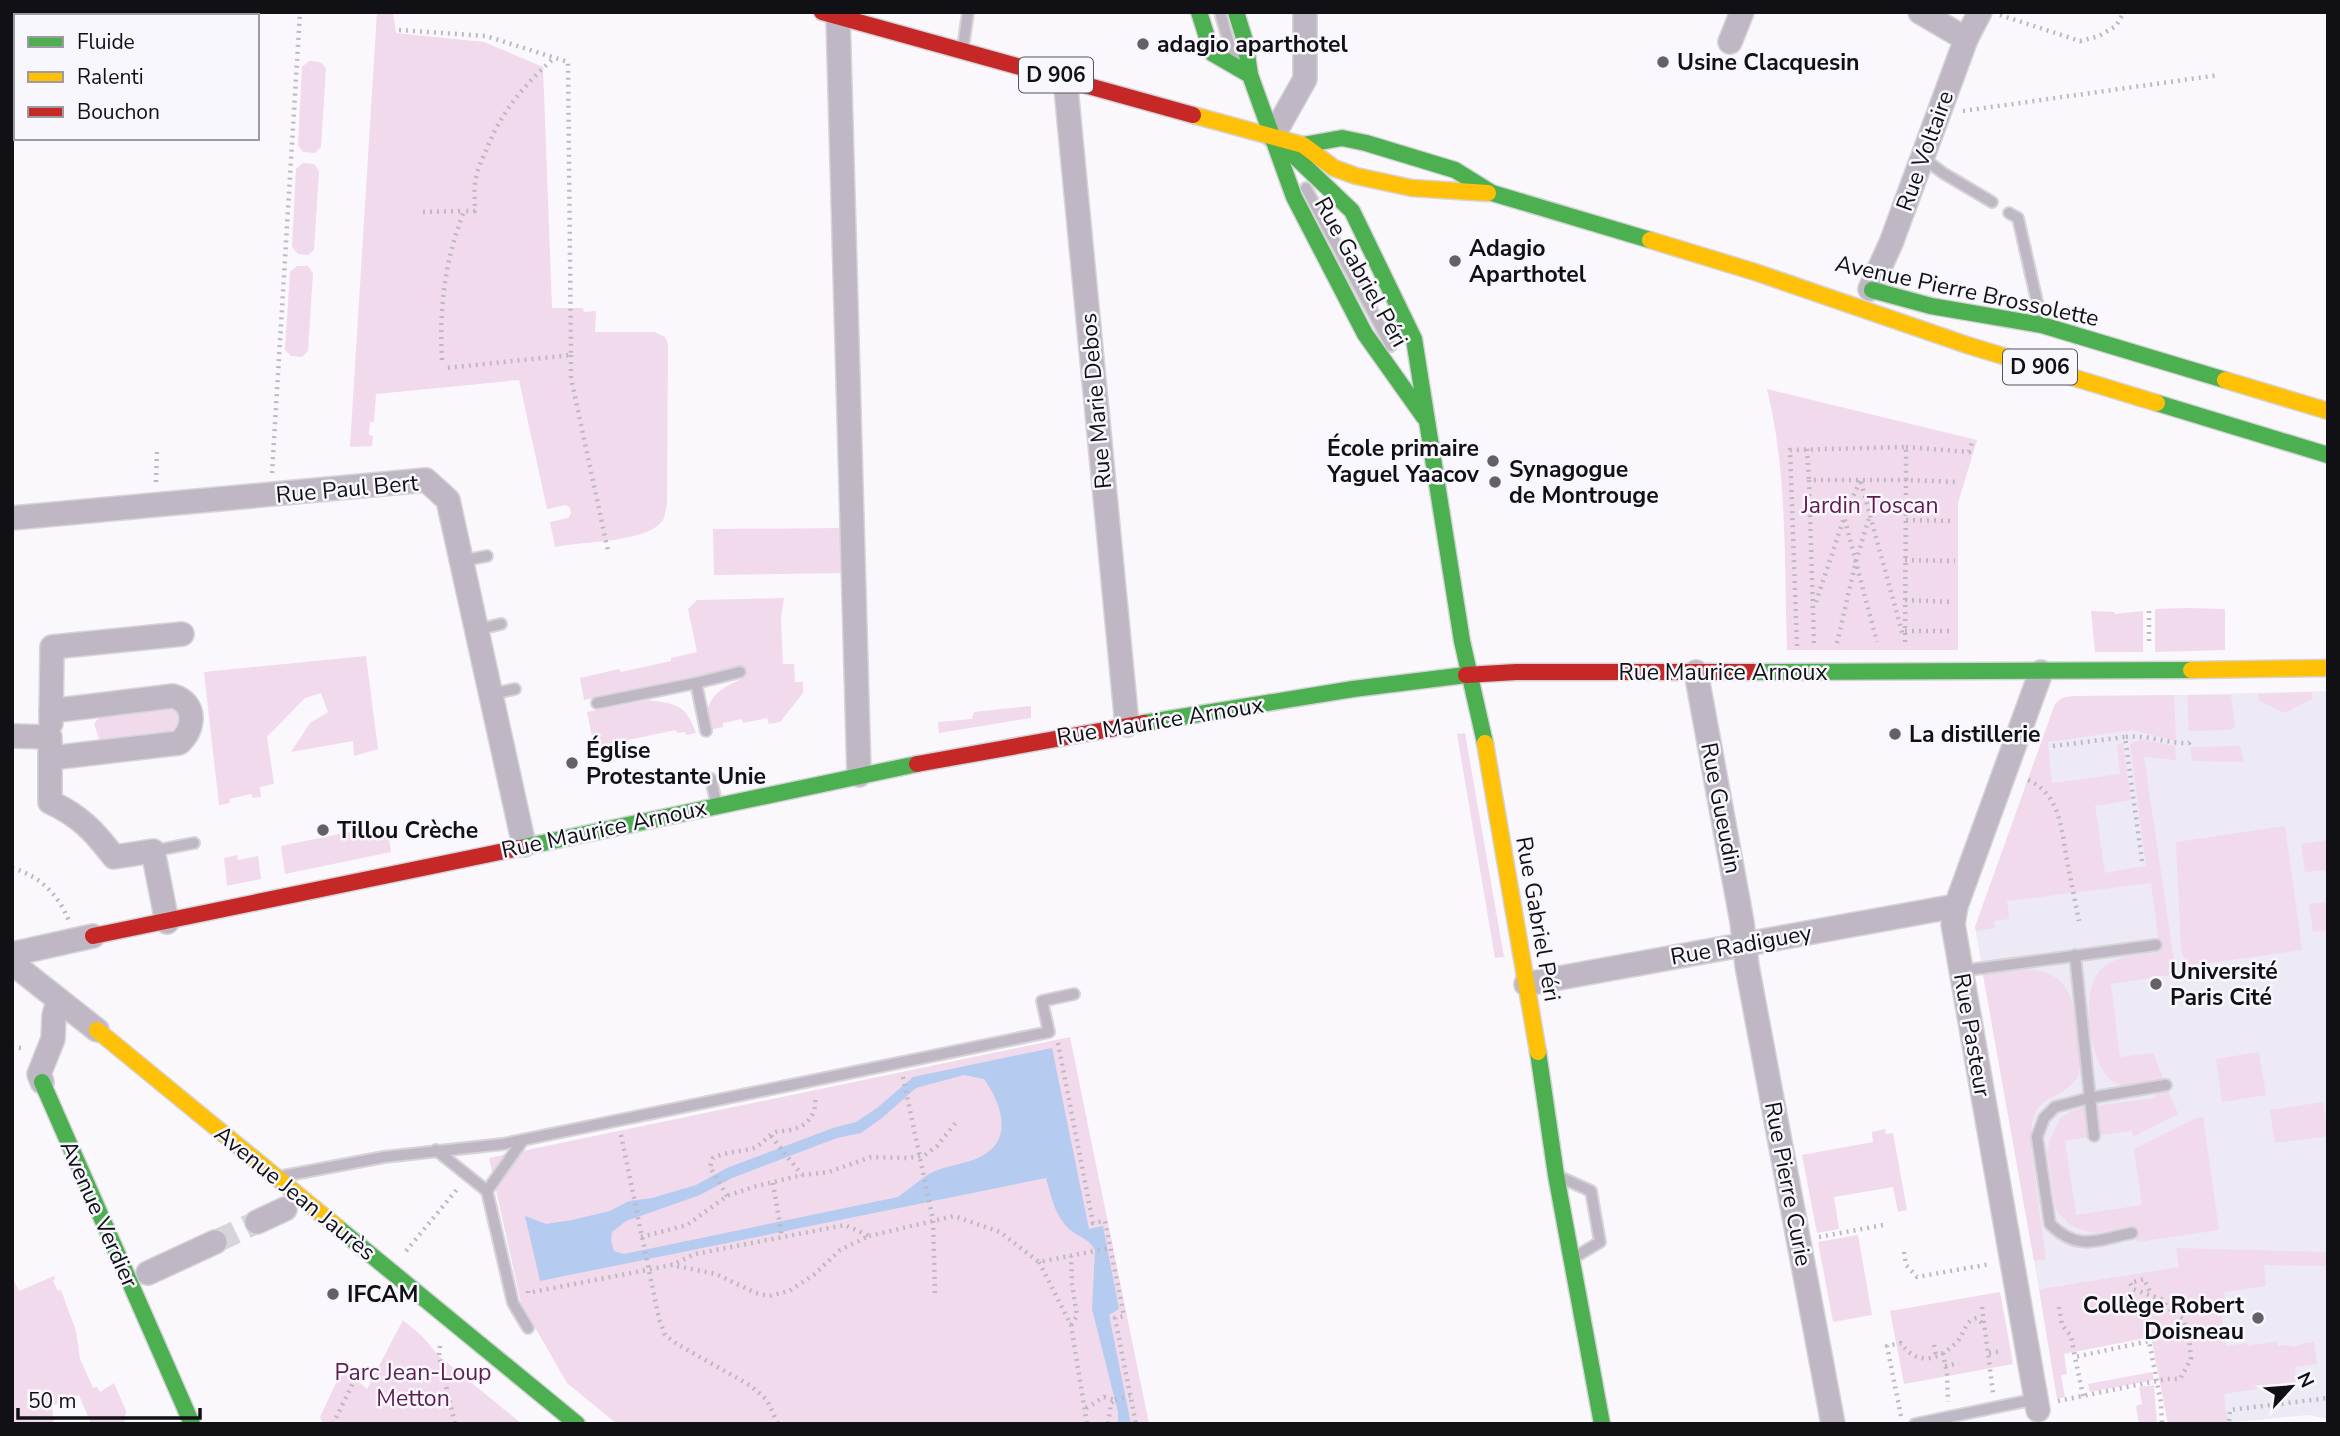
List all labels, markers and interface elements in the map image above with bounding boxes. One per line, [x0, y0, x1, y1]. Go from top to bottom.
legend [14, 14, 259, 140]
text: Fluide [77, 28, 135, 56]
place label: adagio aparthotel [1157, 29, 1348, 60]
marker: adagio aparthotel [1135, 36, 1151, 52]
place label: Usine Clacquesin [1677, 47, 1859, 78]
marker: Usine Clacquesin [1655, 54, 1671, 70]
road number: D 906 [1019, 57, 1093, 92]
text: Ralenti [77, 63, 144, 91]
street label: Rue Voltaire [1889, 86, 1961, 216]
text: Bouchon [77, 98, 160, 126]
street label: Rue Gabriel Péri [1307, 191, 1415, 353]
place label: Adagio Aparthotel [1469, 233, 1587, 290]
street label: Avenue Pierre Brossolette [1832, 248, 2102, 334]
marker: Adagio Aparthotel [1447, 253, 1463, 269]
street label: Rue Marie Debos [1073, 312, 1119, 490]
road number: D 906 [2003, 350, 2077, 384]
place label: École primaire Yaguel Yaacov [1326, 433, 1480, 490]
marker: École primaire Yaguel Yaacov [1485, 453, 1501, 469]
place label: Synagogue de Montrouge [1509, 454, 1659, 511]
street label: Rue Paul Bert [274, 467, 420, 511]
marker: Synagogue de Montrouge [1487, 474, 1503, 490]
park label: Jardin Toscan [1800, 490, 1939, 521]
street label: Rue Maurice Arnoux [1618, 657, 1828, 688]
street label: Rue Maurice Arnoux [1054, 689, 1266, 753]
place label: La distillerie [1909, 719, 2041, 750]
marker: La distillerie [1887, 726, 1903, 742]
place label: Église Protestante Unie [586, 735, 766, 792]
street label: Rue Gueudin [1693, 740, 1749, 876]
marker: Église Protestante Unie [564, 755, 580, 771]
street label: Rue Maurice Arnoux [498, 792, 710, 866]
place label: Tillou Crèche [337, 815, 478, 846]
marker: Tillou Crèche [315, 822, 331, 838]
street label: Rue Gabriel Péri [1508, 834, 1568, 1004]
street label: Rue Radiguey [1668, 917, 1814, 973]
place label: Université Paris Cité [2170, 956, 2278, 1013]
street label: Rue Pasteur [1946, 971, 1998, 1100]
marker: Université Paris Cité [2148, 976, 2164, 992]
street label: Rue Pierre Curie [1757, 1099, 1819, 1269]
street label: Avenue Jean Jaurès [208, 1118, 382, 1268]
street label: Avenue Verdier [53, 1135, 146, 1293]
place label: IFCAM [347, 1279, 418, 1310]
marker: IFCAM [325, 1286, 341, 1302]
place label: Collège Robert Doisneau [2083, 1290, 2244, 1347]
marker: Collège Robert Doisneau [2250, 1310, 2266, 1326]
north arrow [2256, 1352, 2326, 1422]
park label: Parc Jean-Loup Metton [334, 1357, 492, 1414]
text: N [2291, 1368, 2320, 1392]
scale bar [18, 1376, 200, 1420]
text: 50 m [28, 1387, 77, 1415]

